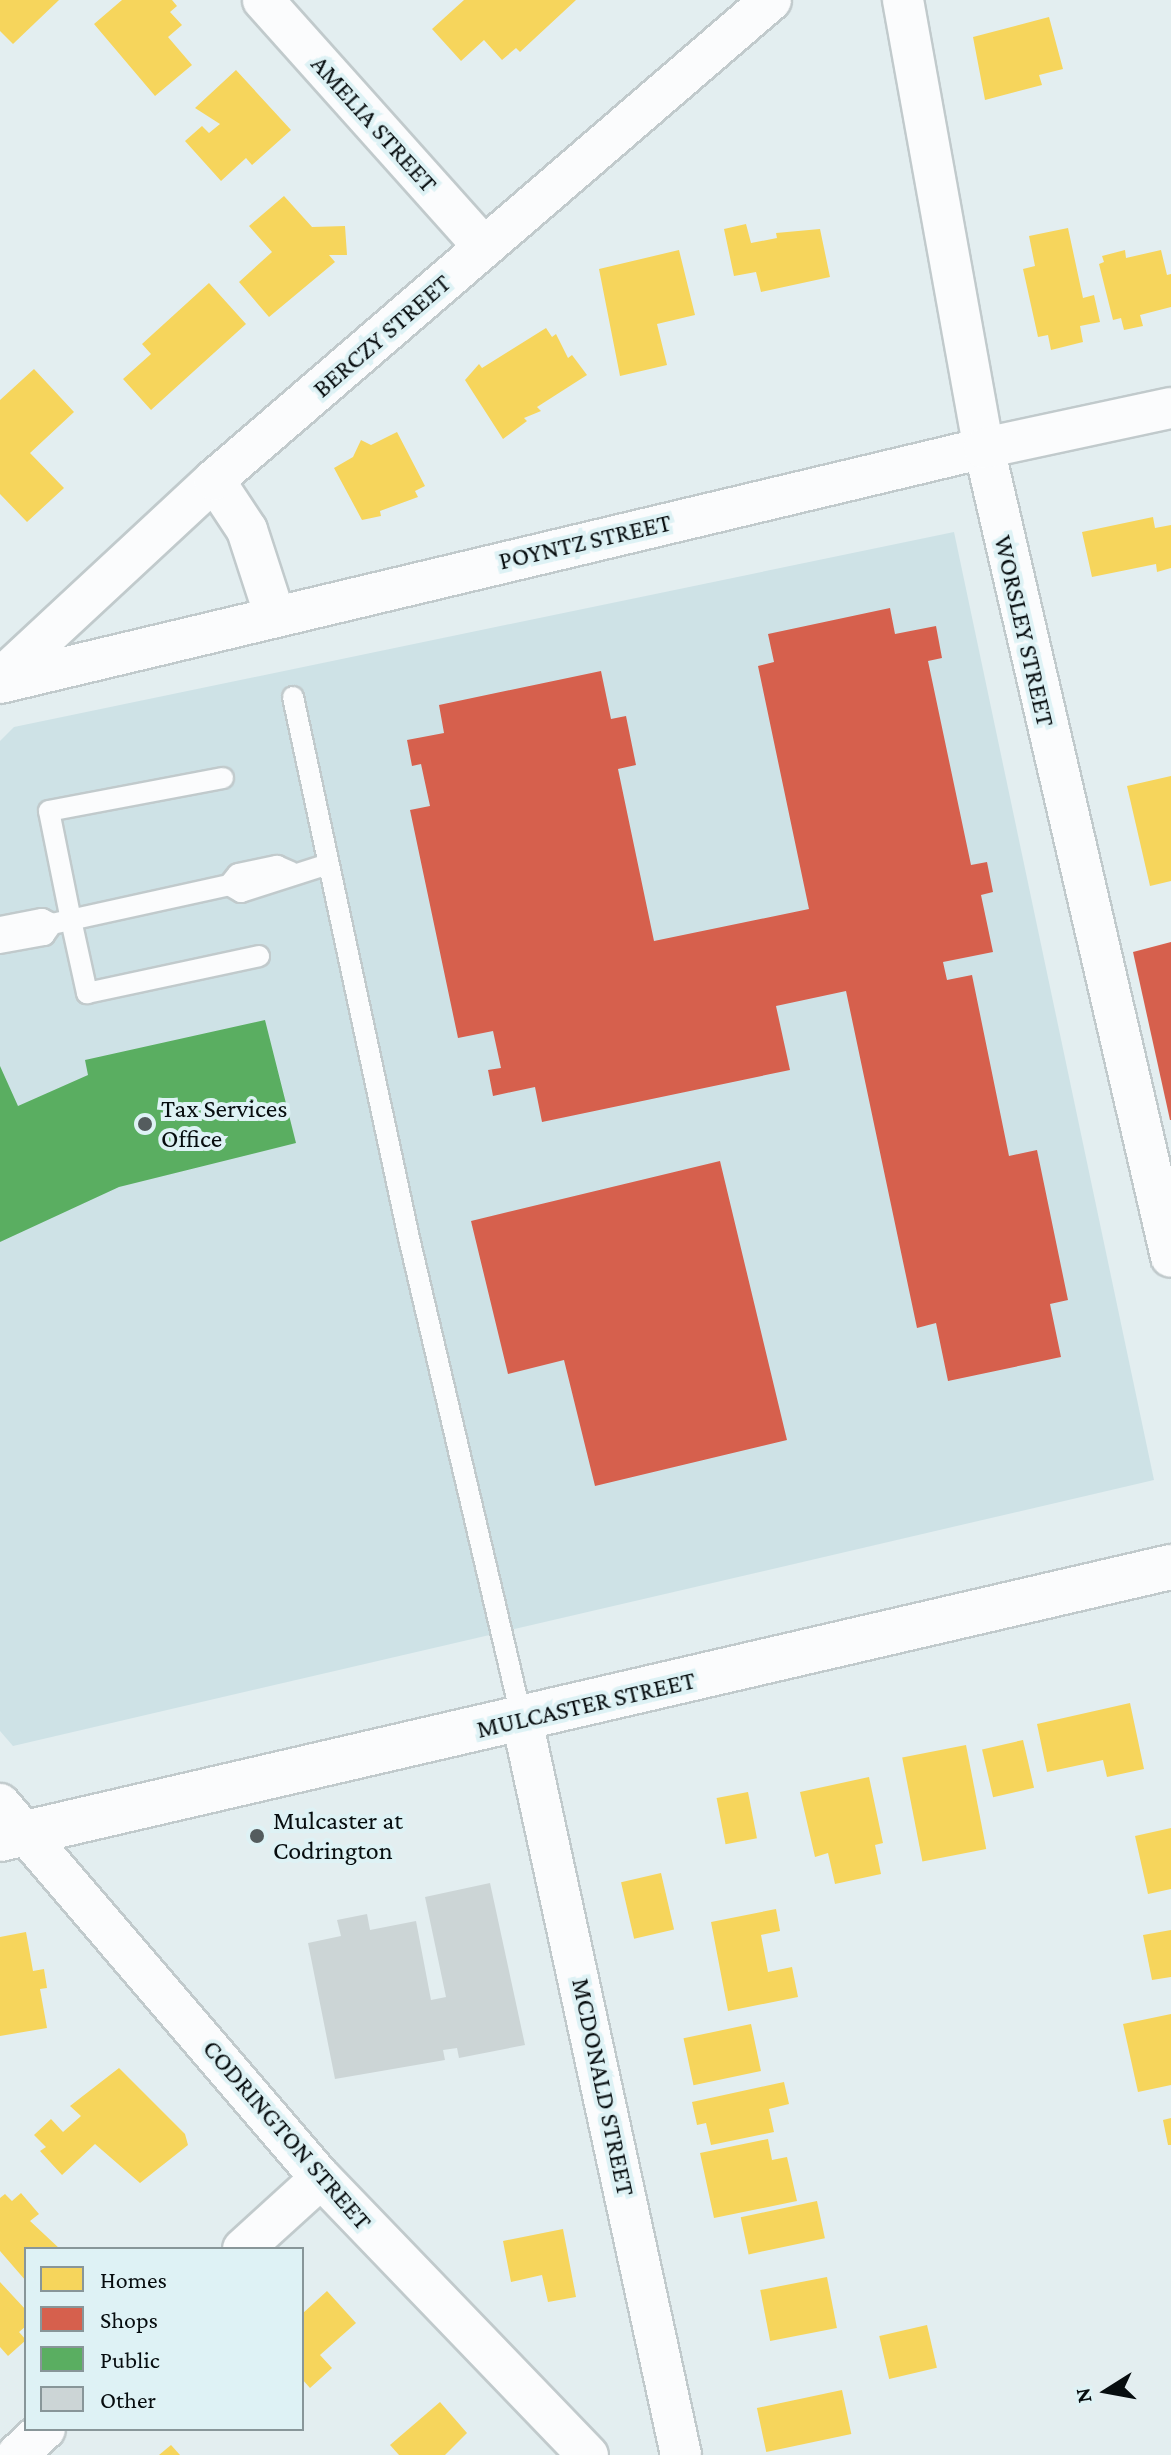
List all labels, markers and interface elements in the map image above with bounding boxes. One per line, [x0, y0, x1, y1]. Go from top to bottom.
street label: AMELIA STREET [304, 49, 444, 199]
street label: BERCZY STREET [307, 268, 457, 404]
street label: POYNTZ STREET [496, 507, 674, 577]
street label: WORSLEY STREET [987, 532, 1061, 730]
place label: Tax Services Office [161, 1093, 287, 1154]
marker: Tax Services Office [136, 1115, 154, 1133]
street label: MULCASTER STREET [474, 1665, 698, 1745]
place label: Mulcaster at Codrington [273, 1805, 403, 1866]
marker: Mulcaster at Codrington [248, 1827, 266, 1845]
street label: MCDONALD STREET [565, 1975, 641, 2199]
street label: CODRINGTON STREET [196, 2033, 378, 2237]
legend [24, 2247, 304, 2431]
text: Homes [100, 2266, 167, 2293]
text: Shops [100, 2306, 158, 2333]
text: Public [100, 2346, 160, 2373]
north arrow [1067, 2351, 1147, 2431]
text: Other [100, 2386, 156, 2413]
text: N [1069, 2386, 1097, 2405]

